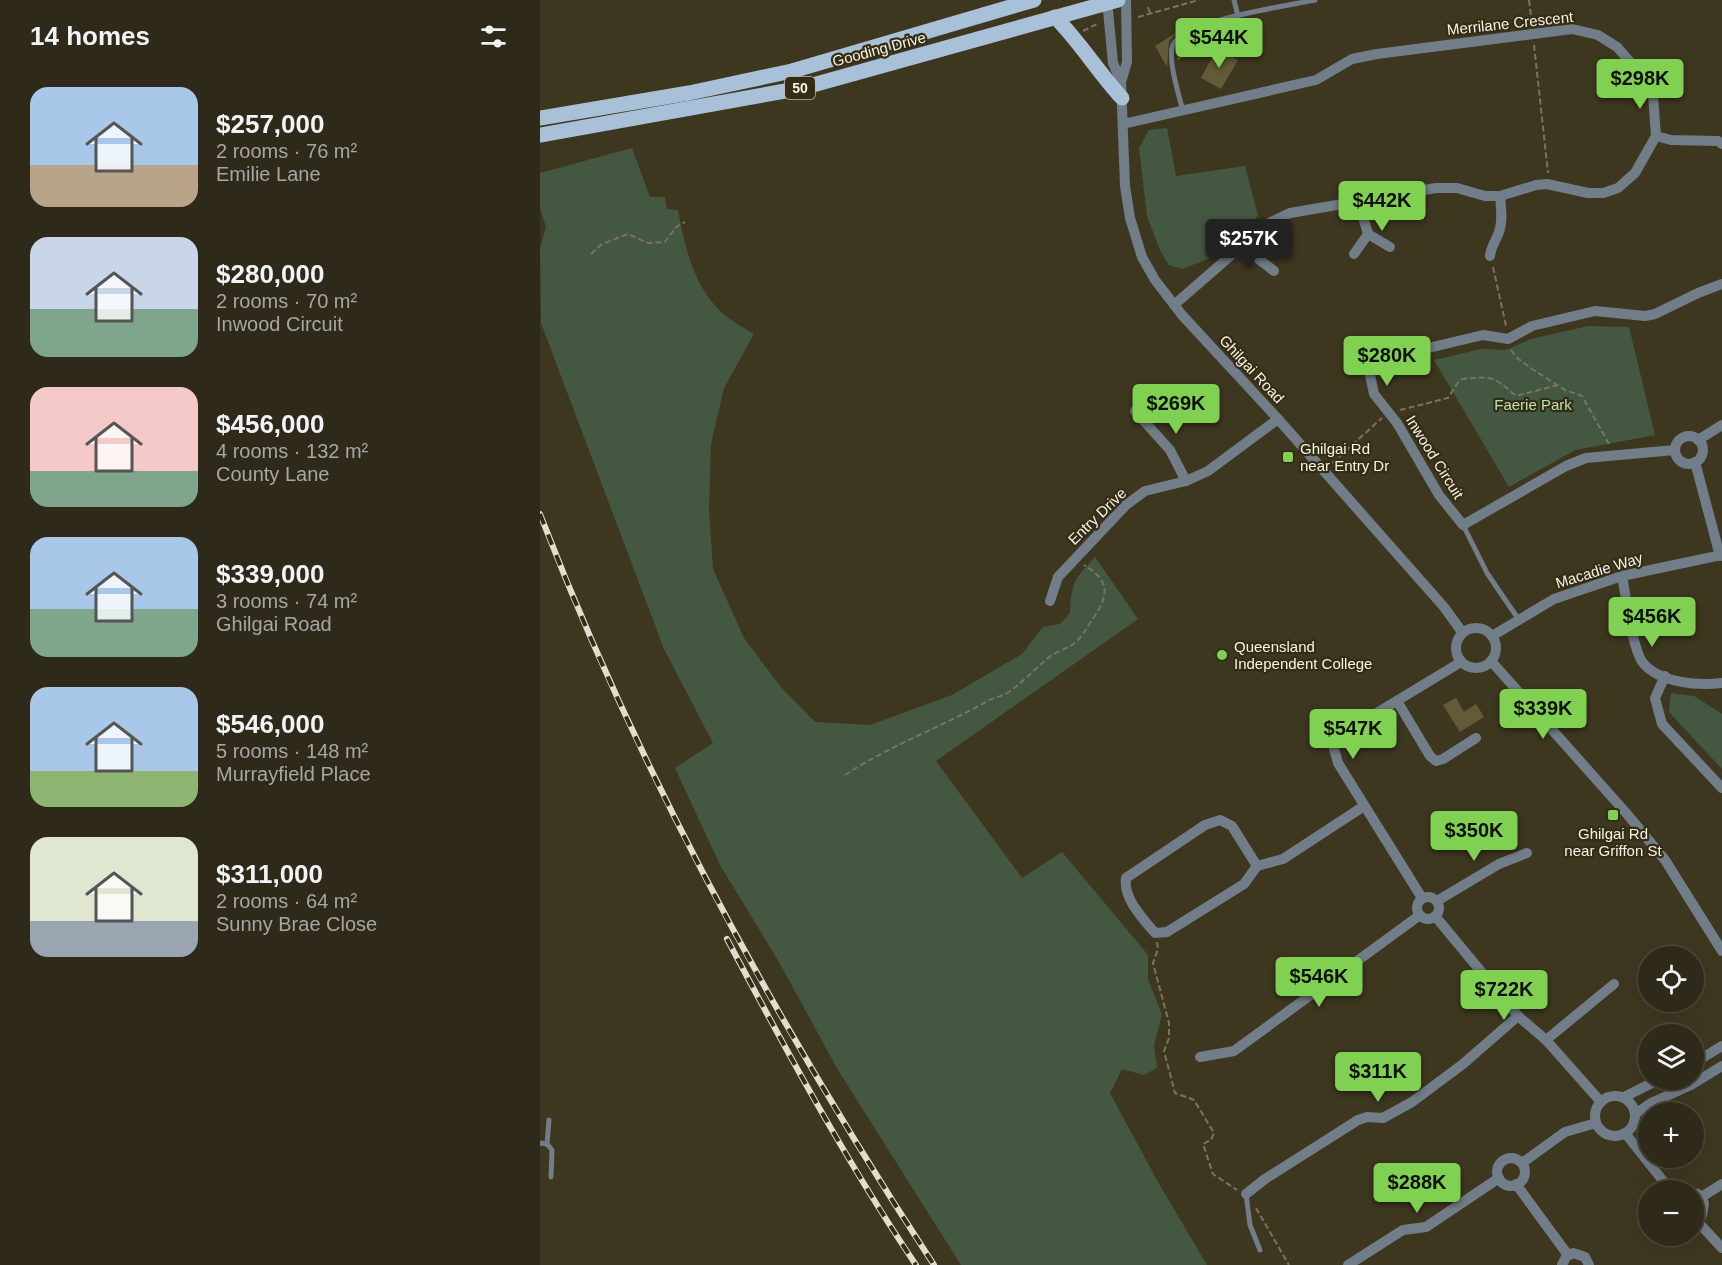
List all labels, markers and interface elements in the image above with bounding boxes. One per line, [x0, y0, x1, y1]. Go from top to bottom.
street label: Merrilane Crescent [1446, 8, 1575, 38]
pin: $544K [1177, 18, 1261, 69]
icon: filters [477, 20, 510, 53]
text: 14 homes [30, 21, 150, 51]
text: $544K [1190, 26, 1248, 48]
street label: Gooding Drive [830, 28, 928, 70]
pin: $298K [1598, 59, 1682, 110]
text: $298K [1611, 67, 1669, 89]
road number: 50 [785, 77, 815, 99]
text: $257,000 [216, 109, 324, 139]
icon: home [78, 111, 150, 183]
text: 2 rooms · 76 m² [216, 140, 357, 162]
text: Emilie Lane [216, 163, 321, 185]
pin: $442K [1340, 181, 1424, 232]
text: $442K [1353, 189, 1411, 211]
pin: $257K [1207, 219, 1291, 270]
text: $257K [1220, 227, 1278, 249]
text: $280,000 [216, 259, 324, 289]
icon: home [78, 261, 150, 333]
text: 2 rooms · 70 m² [216, 290, 357, 312]
text: Inwood Circuit [216, 313, 343, 335]
street label: Ghilgai Road [1216, 331, 1288, 407]
pin: $280K [1345, 336, 1429, 387]
text: $280K [1358, 344, 1416, 366]
pin: $269K [1134, 384, 1218, 435]
text: $269K [1147, 392, 1205, 414]
park label: Faerie Park [1494, 396, 1572, 413]
text: $456,000 [216, 409, 324, 439]
icon: home [78, 411, 150, 483]
street label: Inwood Circuit [1403, 412, 1468, 503]
text: 4 rooms · 132 m² [216, 440, 368, 462]
place label: Ghilgai Rd near Entry Dr [1300, 440, 1389, 474]
marker: Ghilgai Rd near Entry Dr [1281, 450, 1295, 464]
text: County Lane [216, 463, 329, 485]
street label: Entry Drive [1064, 484, 1130, 548]
street label: Macadie Way [1553, 549, 1645, 591]
text: $339,000 [216, 559, 324, 589]
icon: home [78, 561, 150, 633]
text: 3 rooms · 74 m² [216, 590, 357, 612]
pin: $456K [1610, 597, 1694, 648]
text: $456K [1623, 605, 1681, 627]
text: Ghilgai Road [216, 613, 332, 635]
place label: Queensland Independent College [1234, 638, 1372, 672]
marker: Queensland Independent College [1215, 648, 1229, 662]
pin: $339K [1501, 689, 1585, 740]
text: $339K [1514, 697, 1572, 719]
text: $546,000 [216, 709, 324, 739]
pin: $547K [1311, 709, 1395, 760]
icon: home [78, 711, 150, 783]
text: $547K [1324, 717, 1382, 739]
text: 5 rooms · 148 m² [216, 740, 368, 762]
text: Murrayfield Place [216, 763, 371, 785]
marker: Ghilgai Rd near Griffon St [1606, 808, 1620, 822]
pin: $350K [1432, 811, 1516, 862]
text: $350K [1445, 819, 1503, 841]
place label: Ghilgai Rd near Griffon St [1564, 825, 1662, 859]
text: $311,000 [216, 859, 323, 889]
icon: home [78, 861, 150, 933]
text: 2 rooms · 64 m² [216, 890, 357, 912]
text: Sunny Brae Close [216, 913, 377, 935]
map controls [1638, 946, 1704, 1246]
button: locate [1638, 946, 1704, 1012]
pin: $546K [1277, 957, 1361, 1008]
text: $546K [1290, 965, 1348, 987]
pin: $722K [1462, 970, 1546, 1021]
text: $722K [1475, 978, 1533, 1000]
button: layers [1638, 1024, 1704, 1090]
pin: $311K [1336, 1052, 1420, 1103]
text: $311K [1349, 1060, 1407, 1082]
button: + [1638, 1102, 1704, 1168]
pin: $288K [1375, 1163, 1459, 1214]
text: $288K [1388, 1171, 1446, 1193]
button: − [1638, 1180, 1704, 1246]

